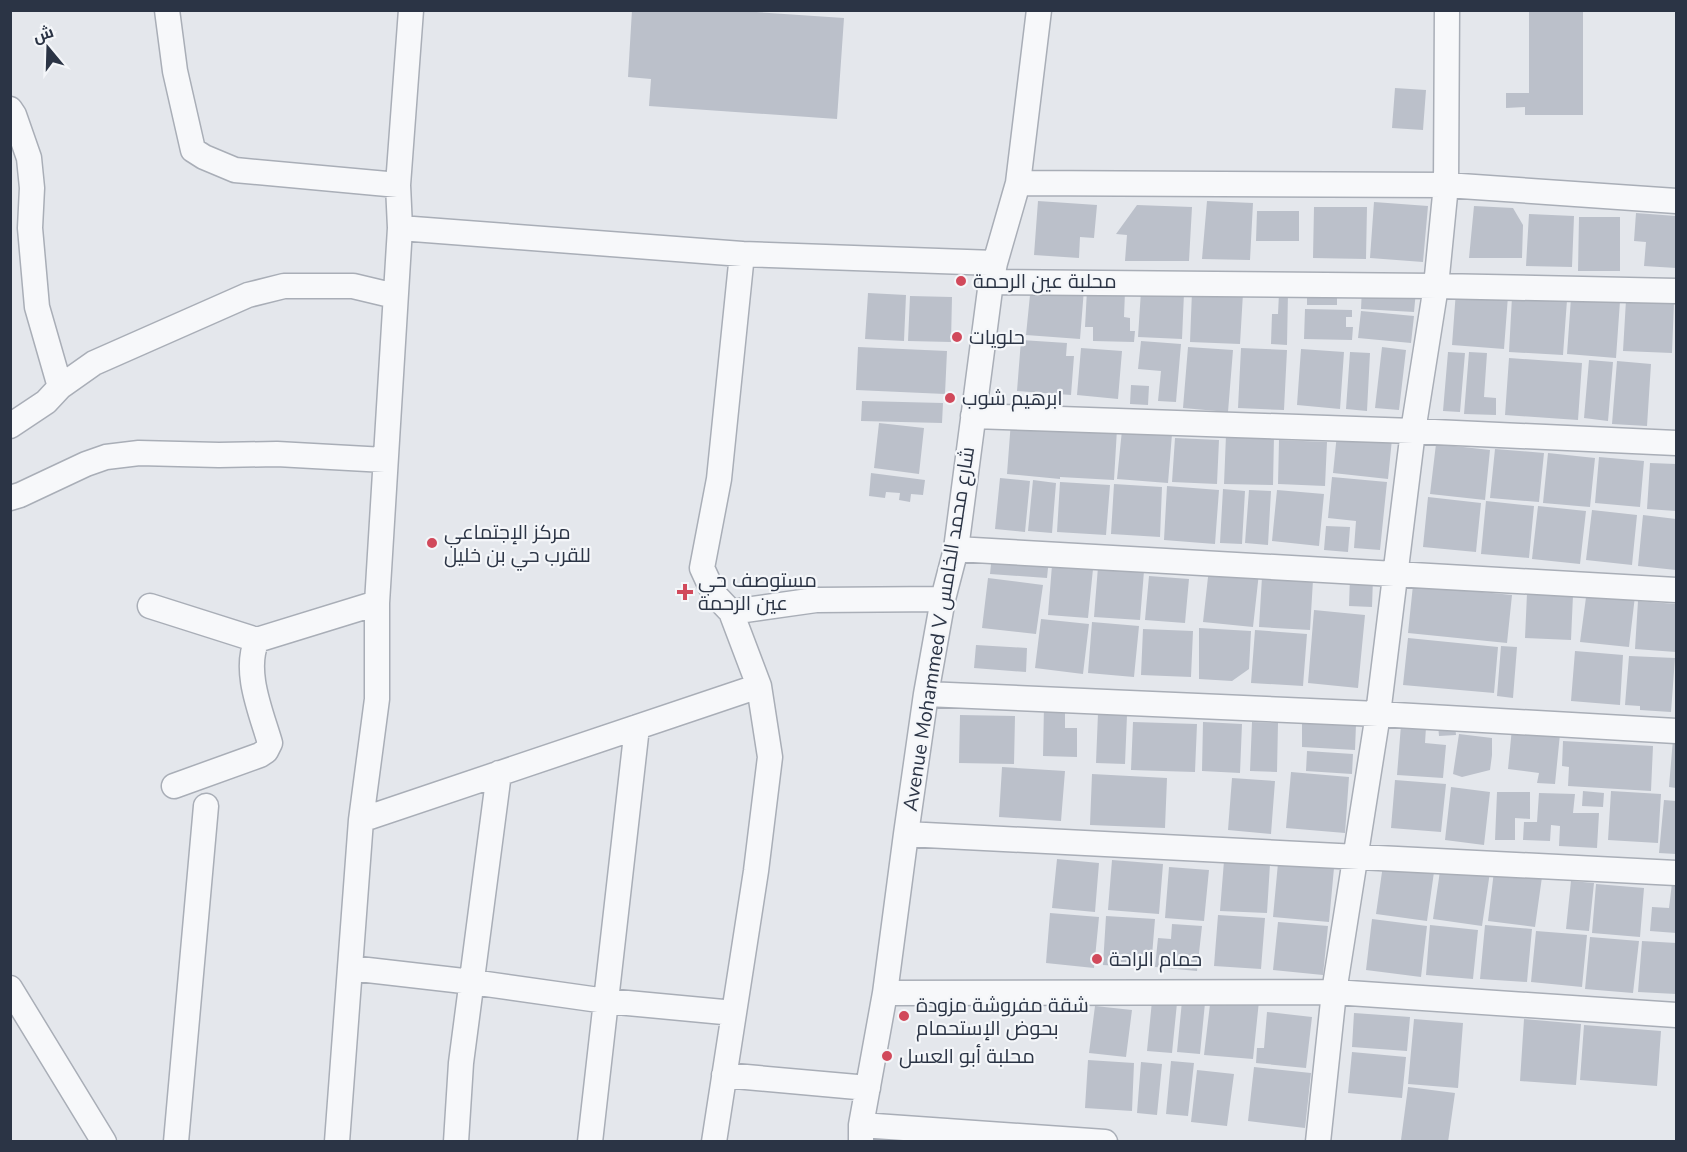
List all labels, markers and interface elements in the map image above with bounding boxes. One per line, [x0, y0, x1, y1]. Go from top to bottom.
north arrow [18, 18, 78, 78]
text: ش [30, 21, 57, 49]
place label: محلبة عين الرحمة [973, 268, 1117, 295]
marker: محلبة عين الرحمة [954, 274, 968, 288]
place label: حلويات [969, 324, 1025, 351]
marker: حلويات [950, 330, 964, 344]
place label: ابرهيم شوب [962, 385, 1063, 412]
marker: ابرهيم شوب [943, 391, 957, 405]
street label: Avenue Mohammed V شارع محمد الخامس [897, 445, 981, 813]
place label: مركز الإجتماعي للقرب حي بن خليل [444, 519, 591, 571]
marker: مركز الإجتماعي للقرب حي بن خليل [425, 536, 439, 550]
place label: مستوصف حي عين الرحمة [698, 567, 817, 617]
marker: مستوصف حي عين الرحمة [676, 583, 694, 601]
place label: حمام الراحة [1109, 946, 1202, 973]
marker: حمام الراحة [1090, 952, 1104, 966]
place label: شقة مفروشة مزودة بحوض الإستحمام [916, 992, 1089, 1042]
marker: شقة مفروشة مزودة بحوض الإستحمام [897, 1009, 911, 1023]
place label: محلبة أبو العسل [899, 1043, 1035, 1070]
marker: محلبة أبو العسل [880, 1049, 894, 1063]

